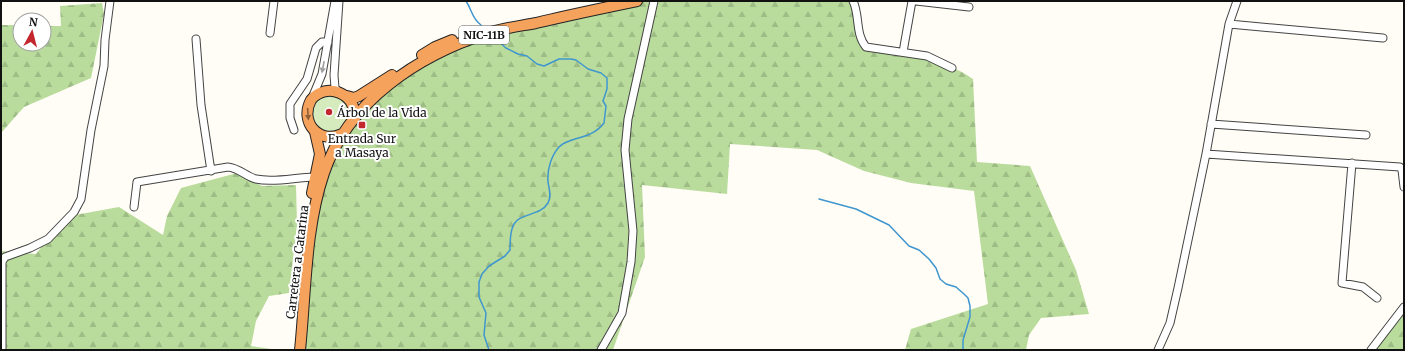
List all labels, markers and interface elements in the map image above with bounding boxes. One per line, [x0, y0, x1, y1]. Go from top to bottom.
north arrow [12, 12, 52, 52]
text: N [28, 15, 39, 30]
road number: NIC-11B [459, 26, 509, 44]
one-way arrow [320, 61, 326, 73]
place label: Árbol de la Vida [336, 105, 427, 120]
marker: Árbol de la Vida [324, 107, 334, 117]
one-way arrow [305, 108, 311, 121]
marker: Entrada Sur a Masaya [357, 120, 367, 130]
place label: Entrada Sur a Masaya [328, 131, 397, 160]
street label: Carretera a Catarina [283, 204, 312, 320]

